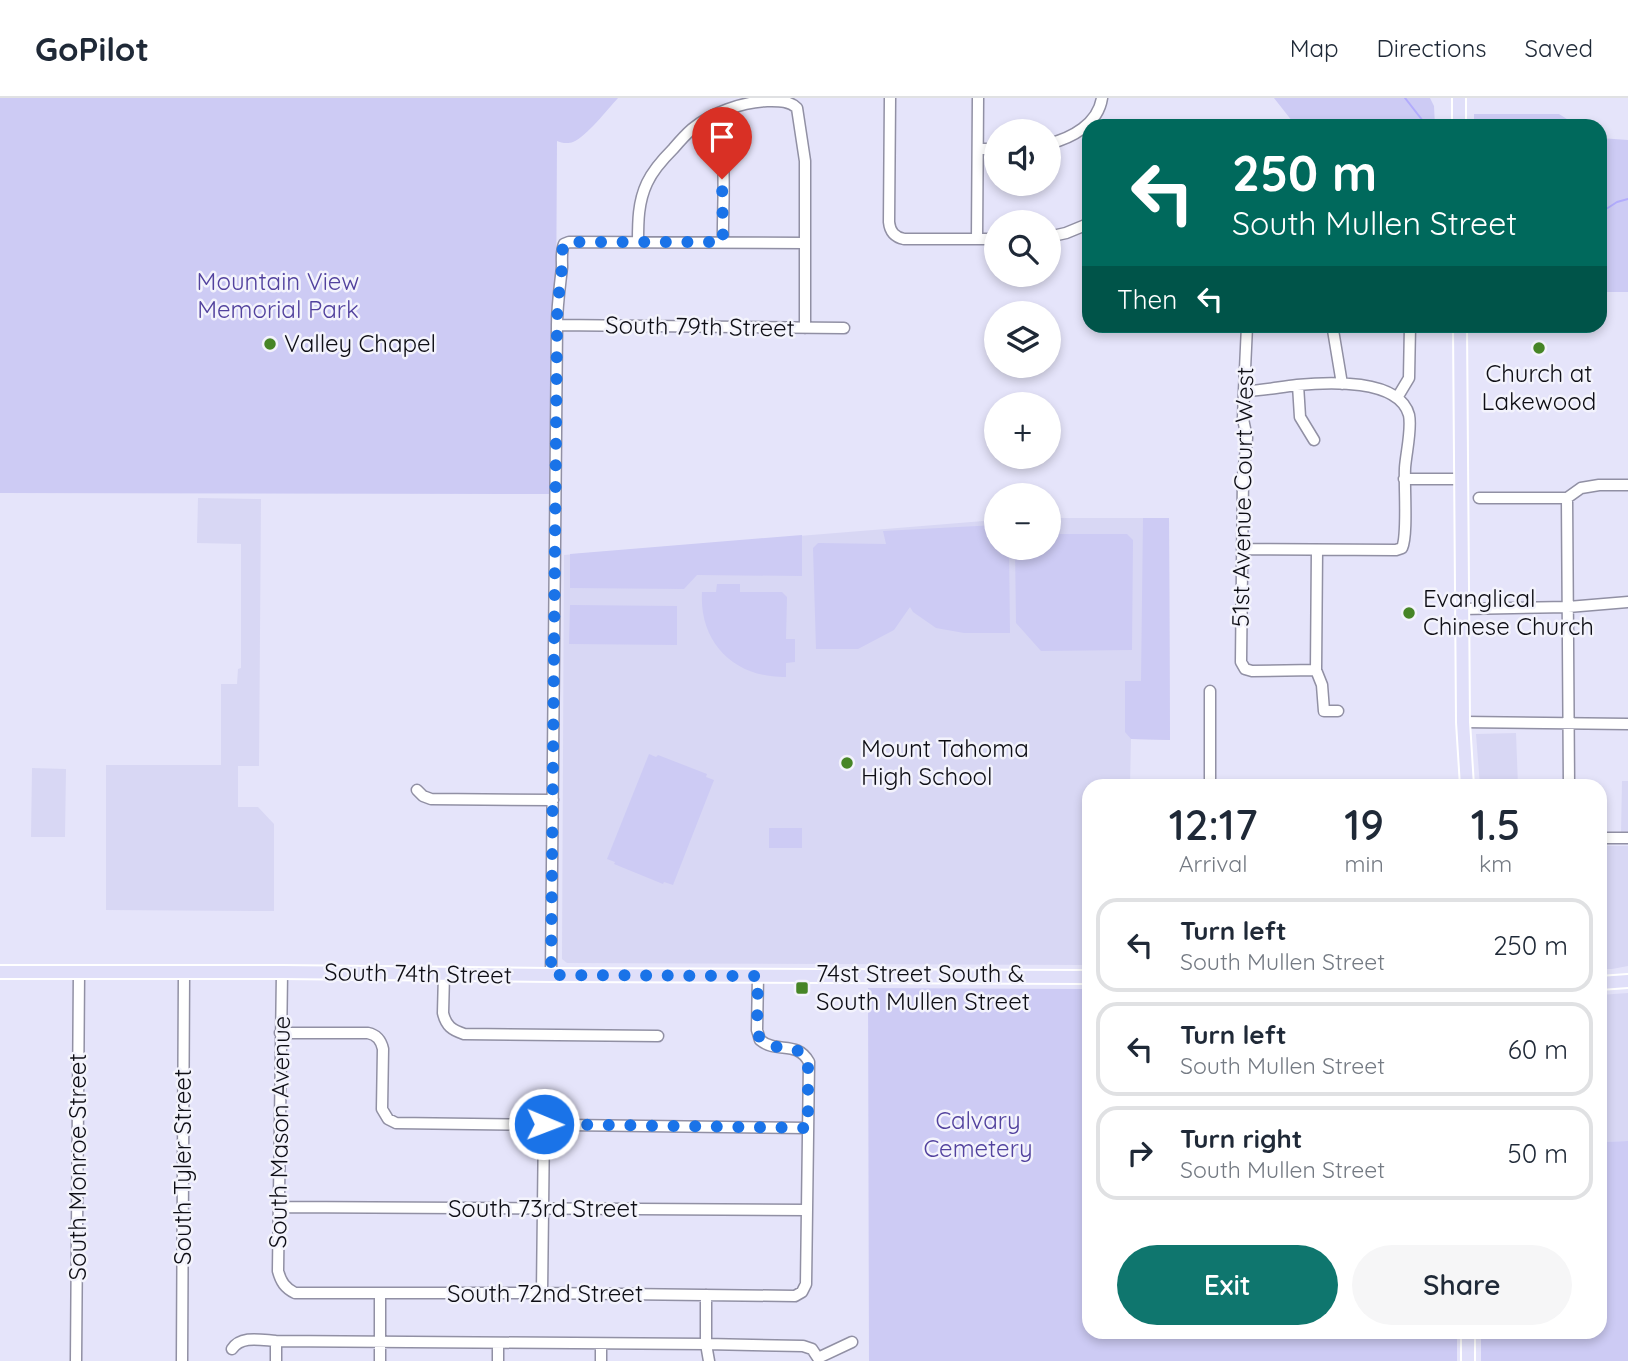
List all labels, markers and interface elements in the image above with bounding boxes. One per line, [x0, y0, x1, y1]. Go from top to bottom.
text: GoPilot [35, 28, 149, 69]
text: Map [1290, 33, 1339, 63]
text: Directions [1377, 33, 1487, 63]
text: Saved [1525, 33, 1593, 63]
pin [692, 107, 752, 179]
icon: arrive [703, 118, 741, 156]
map controls [984, 119, 1061, 560]
button: sound [984, 119, 1061, 196]
text: 250 m [1232, 142, 1377, 203]
icon: left [1117, 147, 1208, 238]
text: South Mullen Street [1232, 203, 1517, 243]
button: search [984, 210, 1061, 287]
park label: Mountain View Memorial Park [197, 266, 359, 324]
icon: left [1191, 280, 1229, 318]
text: Then [1117, 283, 1177, 316]
button: layers [984, 301, 1061, 378]
street label: South 79th Street [605, 309, 795, 343]
place label: Valley Chapel [284, 328, 436, 358]
marker: Valley Chapel [262, 336, 278, 352]
marker: Church at Lakewood [1531, 340, 1547, 356]
place label: Church at Lakewood [1482, 358, 1596, 416]
street label: 51st Avenue Court West [1225, 367, 1259, 627]
button: + [984, 392, 1061, 469]
button: − [984, 483, 1061, 560]
place label: Evanglical Chinese Church [1423, 583, 1594, 641]
marker: Evanglical Chinese Church [1401, 605, 1417, 621]
place label: Mount Tahoma High School [861, 733, 1029, 791]
marker: Mount Tahoma High School [839, 755, 855, 771]
text: 12:17 [1169, 798, 1257, 851]
text: 19 [1344, 798, 1384, 851]
text: 1.5 [1471, 798, 1520, 851]
text: Arrival [1179, 849, 1248, 878]
text: min [1345, 849, 1384, 878]
text: km [1479, 849, 1512, 878]
text: Turn left [1180, 914, 1287, 947]
icon: left [1121, 926, 1159, 964]
text: 250 m [1493, 929, 1568, 962]
text: South Mullen Street [1180, 947, 1385, 976]
street label: South 74th Street [324, 956, 512, 990]
place label: 74st Street South & South Mullen Street [816, 958, 1030, 1016]
marker: 74st Street South & South Mullen Street [794, 980, 810, 996]
street label: South Mason Avenue [262, 1015, 296, 1249]
text: Turn left [1180, 1018, 1287, 1051]
icon: left [1121, 1030, 1159, 1068]
text: 60 m [1508, 1033, 1568, 1066]
text: South Mullen Street [1180, 1051, 1385, 1080]
street label: South Monroe Street [62, 1053, 92, 1281]
street label: South Tyler Street [167, 1069, 197, 1265]
position arrow [507, 1087, 581, 1161]
park label: Calvary Cemetery [923, 1105, 1033, 1163]
text: Turn right [1180, 1122, 1302, 1155]
icon: right [1121, 1134, 1159, 1172]
text: 50 m [1508, 1137, 1568, 1170]
text: South Mullen Street [1180, 1155, 1385, 1184]
street label: South 73rd Street [448, 1193, 638, 1223]
button: Exit [1117, 1245, 1338, 1325]
button: Share [1352, 1245, 1572, 1325]
street label: South 72nd Street [447, 1278, 643, 1308]

